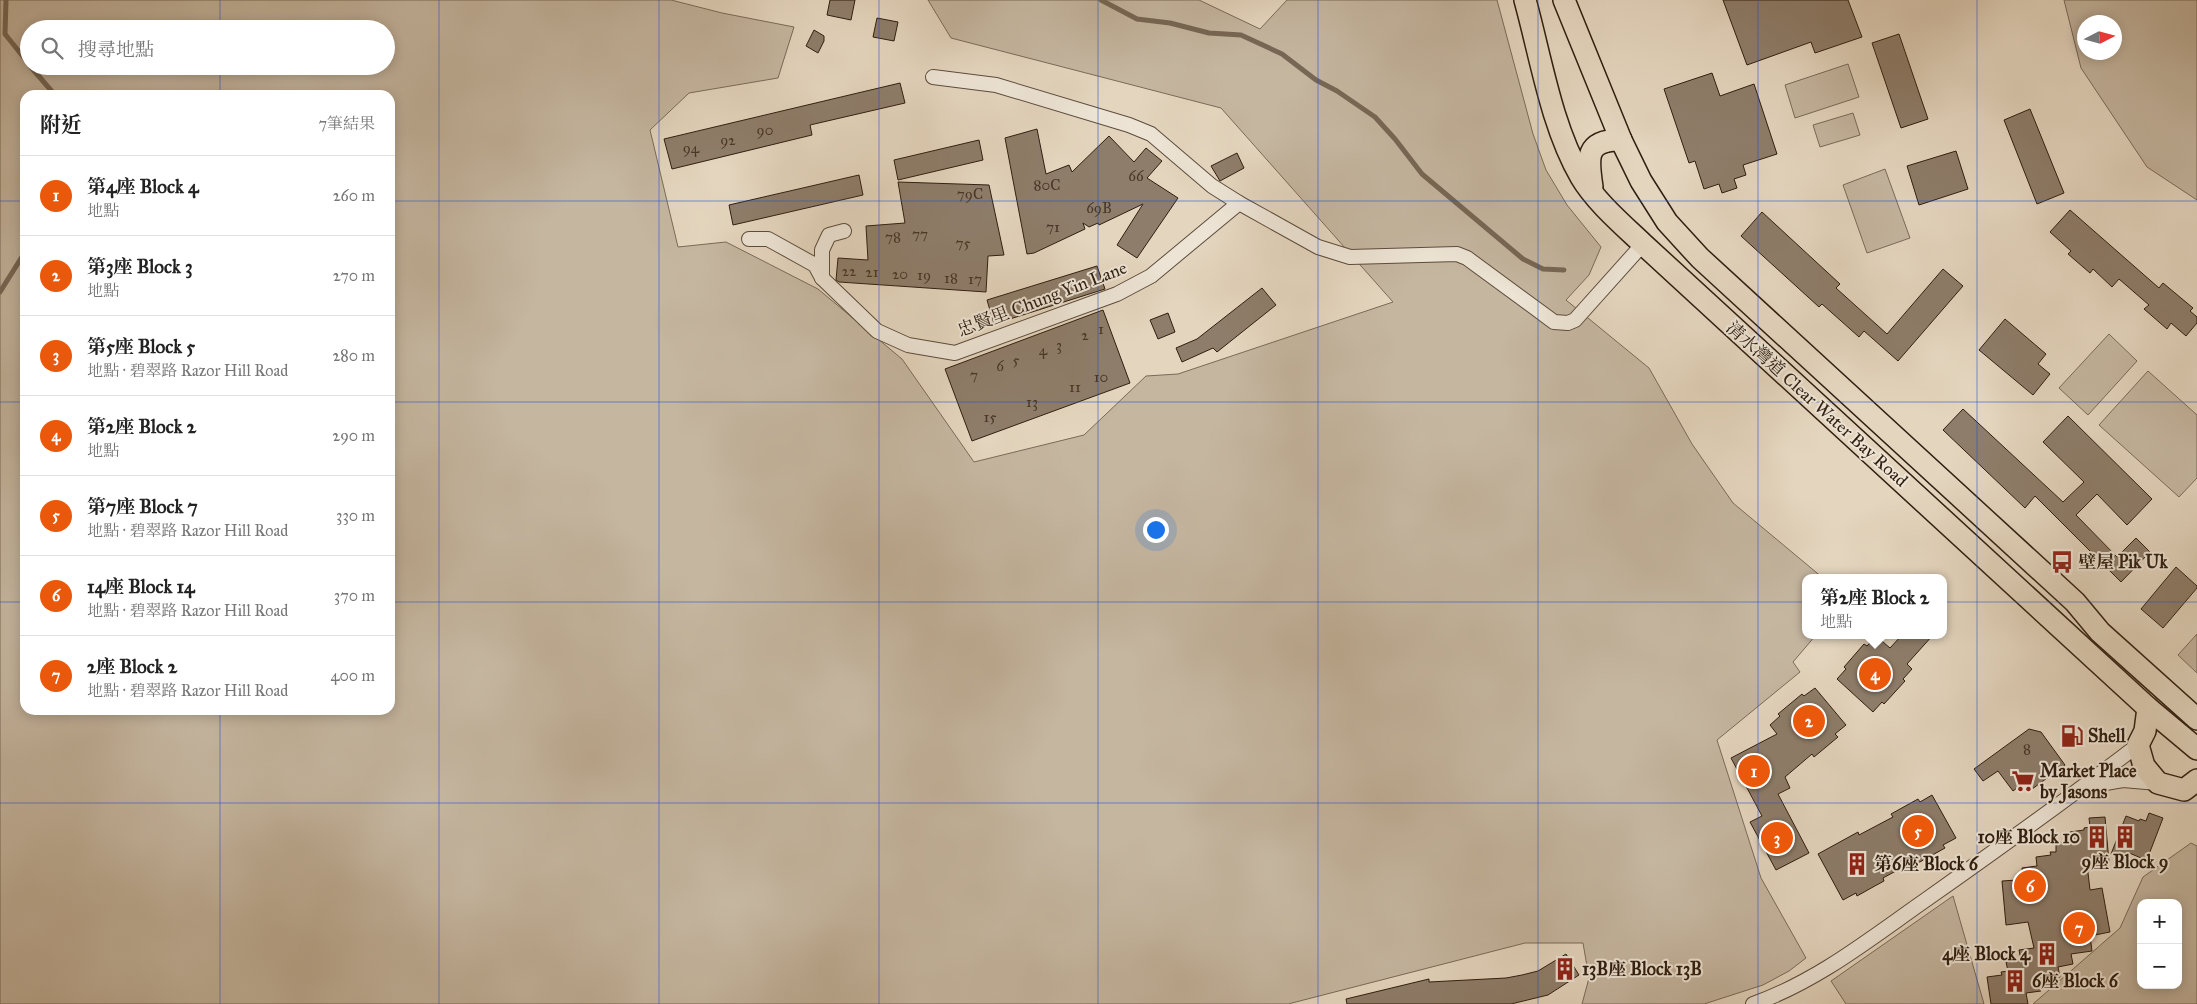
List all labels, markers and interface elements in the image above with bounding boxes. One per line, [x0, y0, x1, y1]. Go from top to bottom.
north arrow [2077, 15, 2122, 60]
search box [20, 20, 395, 75]
icon: search [38, 34, 66, 62]
text: 搜尋地點 [78, 38, 154, 61]
text: 附近 [40, 112, 82, 138]
text: 7筆結果 [318, 114, 375, 133]
house number: 90 [757, 121, 773, 139]
house number: 92 [720, 131, 736, 149]
house number: 94 [683, 139, 700, 157]
house number: 66 [1128, 167, 1145, 185]
text: 第4座 Block 4 [87, 175, 199, 198]
house number: 80C [1034, 176, 1060, 194]
house number: 79C [957, 185, 983, 203]
text: 1 [53, 186, 59, 205]
text: 260 m [333, 186, 375, 205]
house number: 69B [1086, 199, 1112, 217]
text: 地點 [87, 201, 119, 220]
house number: 71 [1046, 218, 1060, 236]
house number: 77 [912, 225, 928, 243]
house number: 78 [885, 228, 901, 246]
house number: 75 [956, 234, 971, 252]
text: 第3座 Block 3 [87, 255, 193, 278]
street label: 忠賢里 Chung Yin Lane [954, 257, 1130, 342]
house number: 22 [842, 262, 857, 280]
house number: 21 [865, 263, 879, 281]
house number: 20 [892, 265, 908, 283]
text: 2 [52, 266, 60, 285]
text: 270 m [333, 266, 375, 285]
house number: 19 [917, 266, 931, 284]
house number: 18 [944, 269, 958, 287]
house number: 17 [968, 270, 982, 288]
text: 地點 [87, 281, 119, 300]
street label: 清水灣道 Clear Water Bay Road [1722, 317, 1912, 491]
house number: 1 [1098, 320, 1104, 338]
house number: 2 [1081, 326, 1089, 344]
text: 第5座 Block 5 [87, 335, 195, 358]
house number: 3 [1056, 336, 1062, 354]
house number: 4 [1039, 341, 1048, 359]
text: 3 [53, 346, 59, 365]
text: 280 m [332, 346, 375, 365]
house number: 5 [1013, 351, 1020, 369]
house number: 6 [996, 357, 1005, 375]
text: 地點 · 碧翠路 Razor Hill Road [87, 361, 288, 380]
house number: 7 [970, 366, 978, 384]
house number: 10 [1094, 368, 1108, 386]
house number: 11 [1069, 378, 1081, 396]
house number: 13 [1026, 393, 1038, 411]
house number: 15 [984, 408, 996, 426]
text: 第2座 Block 2 [87, 415, 196, 438]
text: 4 [52, 426, 60, 445]
text: 290 m [332, 426, 375, 445]
text: 地點 [87, 441, 119, 460]
text: 第7座 Block 7 [87, 495, 198, 518]
text: 5 [52, 506, 60, 525]
text: 330 m [336, 506, 375, 525]
your location [1143, 517, 1169, 543]
text: 地點 · 碧翠路 Razor Hill Road [87, 521, 288, 540]
bus stop icon: 壁屋 Pik Uk [2049, 549, 2075, 575]
place label: 壁屋 Pik Uk [2078, 551, 2169, 573]
popup [1802, 574, 1947, 639]
text: 14座 Block 14 [87, 575, 195, 598]
text: 6 [52, 586, 60, 605]
text: 370 m [334, 586, 375, 605]
text: 第2座 Block 2 [1820, 586, 1929, 609]
text: 地點 · 碧翠路 Razor Hill Road [87, 601, 288, 620]
text: 地點 [1820, 612, 1852, 631]
text: 2座 Block 2 [87, 655, 177, 678]
pin: 4 [1859, 655, 1891, 693]
text: 7 [52, 666, 60, 685]
text: 400 m [331, 666, 375, 685]
text: 地點 · 碧翠路 Razor Hill Road [87, 681, 288, 700]
pin: 2 [1793, 702, 1825, 740]
fuel station icon: Shell [2059, 723, 2085, 749]
place label: Shell [2088, 725, 2127, 747]
house number: 8 [2023, 740, 2031, 758]
pin: 1 [1738, 752, 1770, 790]
place label: Market Place by Jasons [2039, 760, 2137, 804]
supermarket icon: Market Place by Jasons [2010, 768, 2036, 794]
pin: 5 [1902, 812, 1934, 850]
pin: 3 [1761, 819, 1793, 857]
building icon: 10座 Block 10 [2084, 824, 2110, 850]
building icon: 9座 Block 9 [2112, 824, 2138, 850]
place label: 10座 Block 10 [1977, 826, 2080, 848]
building icon: 第6座 Block 6 [1844, 851, 1870, 877]
place label: 9座 Block 9 [2082, 851, 2168, 874]
place label: 第6座 Block 6 [1874, 853, 1979, 875]
pin: 6 [2014, 867, 2046, 905]
map controls [2137, 899, 2182, 989]
button: + [2137, 899, 2182, 944]
pin: 7 [2063, 909, 2095, 947]
building icon: 4座 Block 4 [2034, 941, 2060, 967]
place label: 4座 Block 4 [1942, 943, 2031, 966]
button: − [2137, 944, 2182, 989]
building icon: 13B座 Block 13B [1552, 956, 1578, 982]
place label: 13B座 Block 13B [1582, 958, 1702, 981]
building icon: 6座 Block 6 [2002, 968, 2028, 994]
place label: 6座 Block 6 [2032, 970, 2119, 992]

